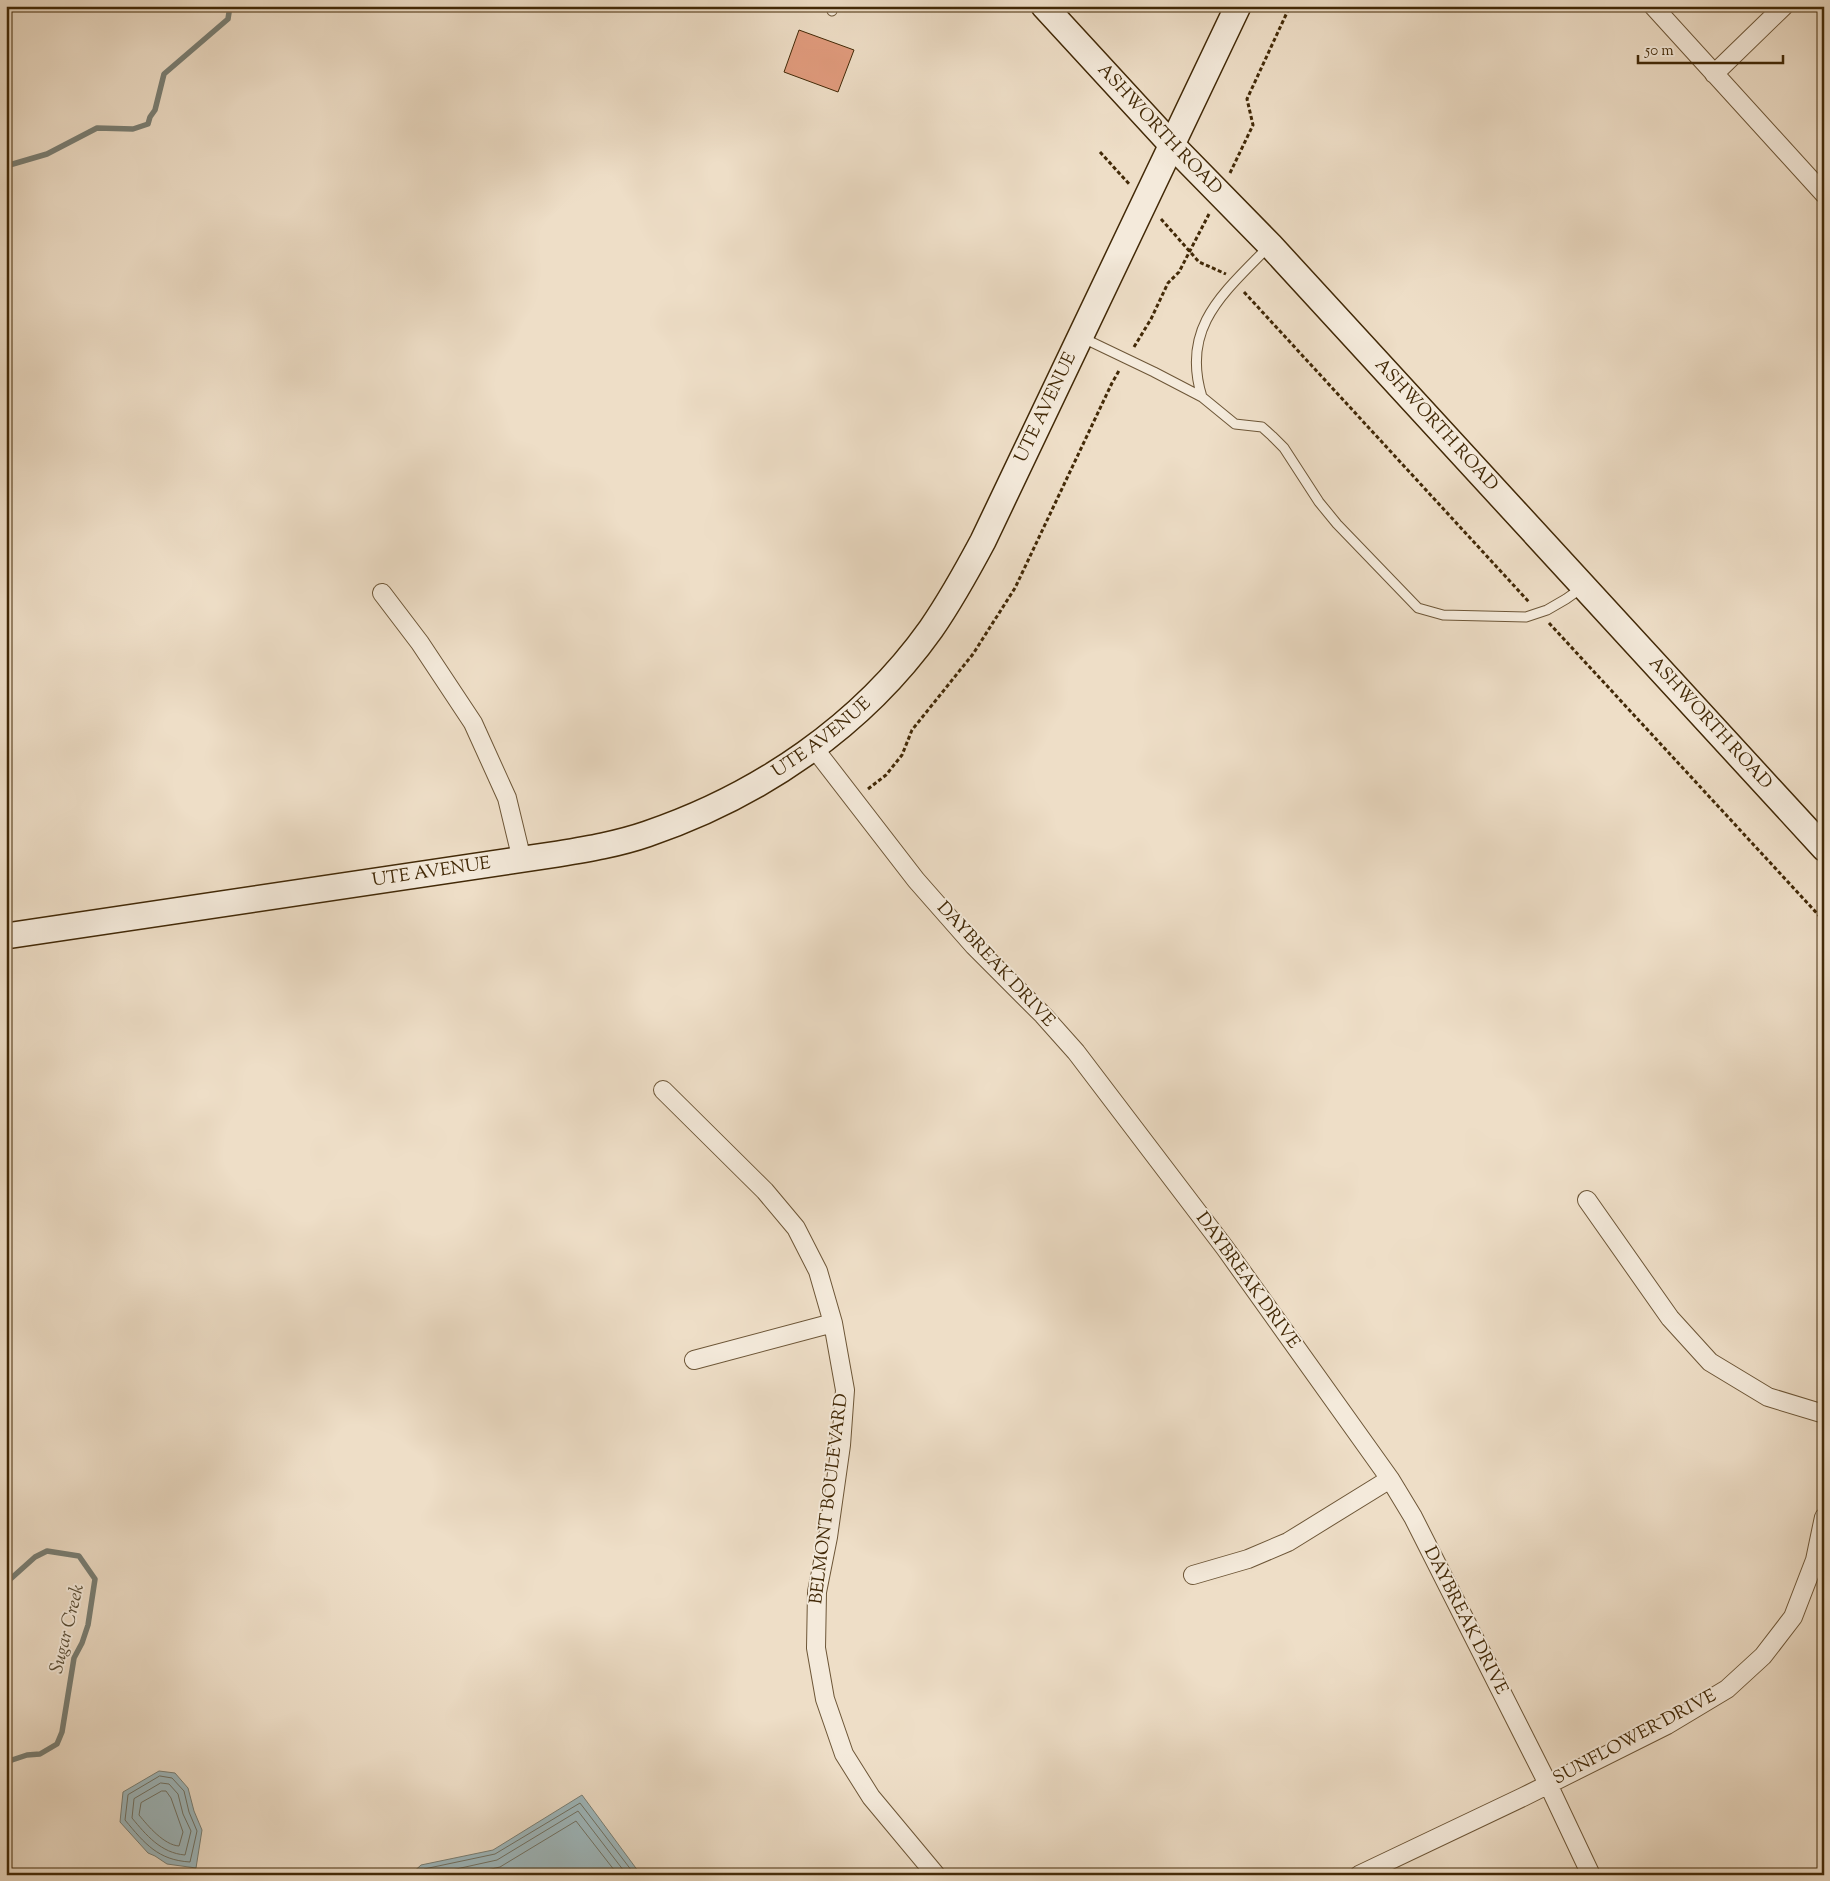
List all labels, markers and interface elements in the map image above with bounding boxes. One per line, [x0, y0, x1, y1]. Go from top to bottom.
scale bar [1638, 32, 1782, 64]
text: 50 m [1644, 41, 1674, 62]
street label: ASHWORTH ROAD [1091, 58, 1228, 201]
street label: UTE AVENUE [1009, 348, 1084, 467]
street label: ASHWORTH ROAD [1368, 353, 1504, 498]
street label: ASHWORTH ROAD [1642, 651, 1778, 796]
street label: UTE AVENUE [767, 692, 878, 785]
street label: UTE AVENUE [370, 851, 492, 894]
street label: DAYBREAK DRIVE [930, 896, 1060, 1034]
street label: DAYBREAK DRIVE [1188, 1207, 1306, 1355]
street label: BELMONT BOULEVARD [804, 1392, 856, 1606]
street label: DAYBREAK DRIVE [1416, 1542, 1514, 1700]
water label: Sugar Creek [44, 1581, 92, 1676]
street label: SUNFLOWER DRIVE [1549, 1684, 1721, 1792]

